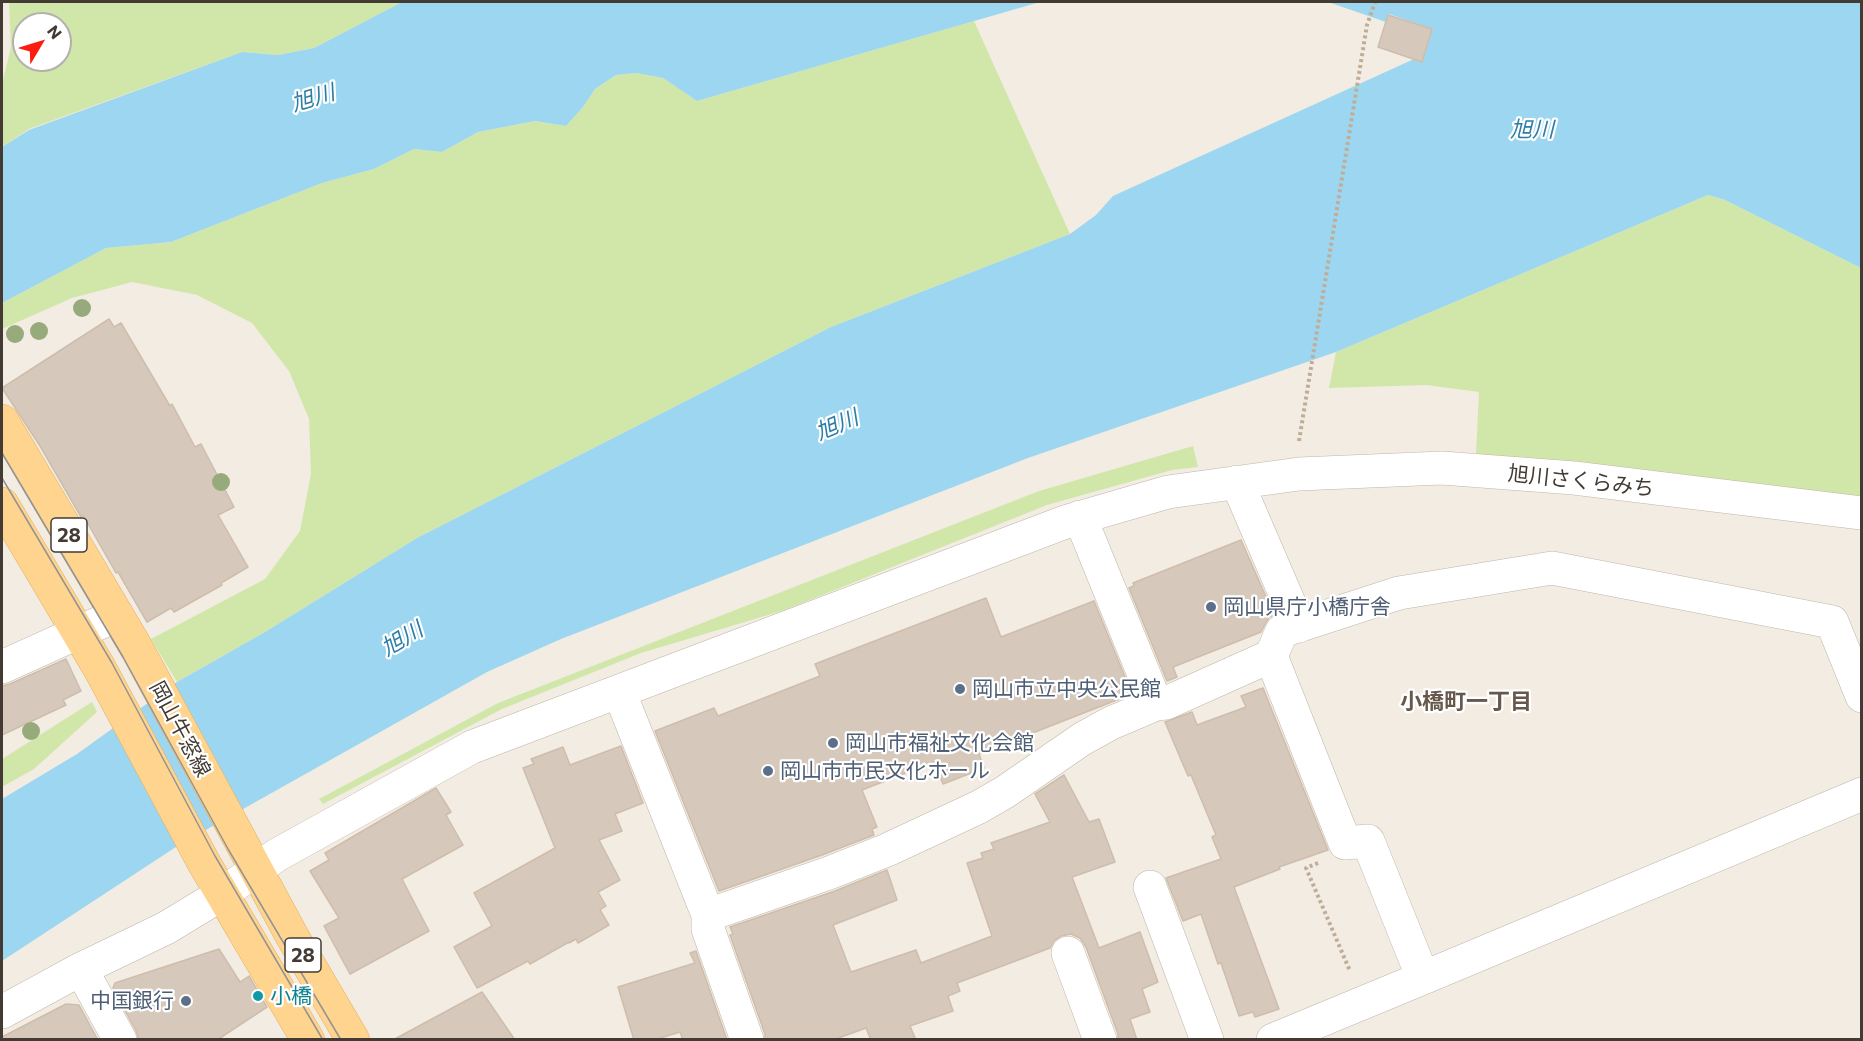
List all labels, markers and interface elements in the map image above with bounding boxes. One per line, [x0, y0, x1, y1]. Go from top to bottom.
north arrow [12, 12, 72, 72]
text: N [44, 21, 66, 42]
water label: 旭川 [288, 79, 338, 117]
water label: 旭川 [1510, 117, 1554, 143]
water label: 旭川 [812, 404, 862, 446]
street label: 旭川さくらみち [1507, 461, 1655, 501]
road number: 28 [51, 518, 87, 552]
place label: 岡山県庁小橋庁舎 [1223, 594, 1391, 620]
marker: 岡山県庁小橋庁舎 [1204, 600, 1218, 614]
water label: 旭川 [376, 616, 428, 662]
place label: 岡山市立中央公民館 [972, 676, 1161, 702]
street label: 岡山牛窓線 [144, 677, 216, 781]
marker: 岡山市立中央公民館 [953, 682, 967, 696]
district label: 小橋町一丁目 [1400, 689, 1532, 715]
place label: 岡山市福祉文化会館 [845, 730, 1034, 756]
marker: 岡山市福祉文化会館 [826, 736, 840, 750]
place label: 岡山市市民文化ホール [780, 758, 990, 784]
marker: 岡山市市民文化ホール [761, 764, 775, 778]
road number: 28 [285, 938, 321, 972]
place label: 小橋 [270, 983, 312, 1009]
place label: 中国銀行 [90, 988, 174, 1014]
marker: 小橋 [251, 989, 265, 1003]
marker: 中国銀行 [179, 994, 193, 1008]

